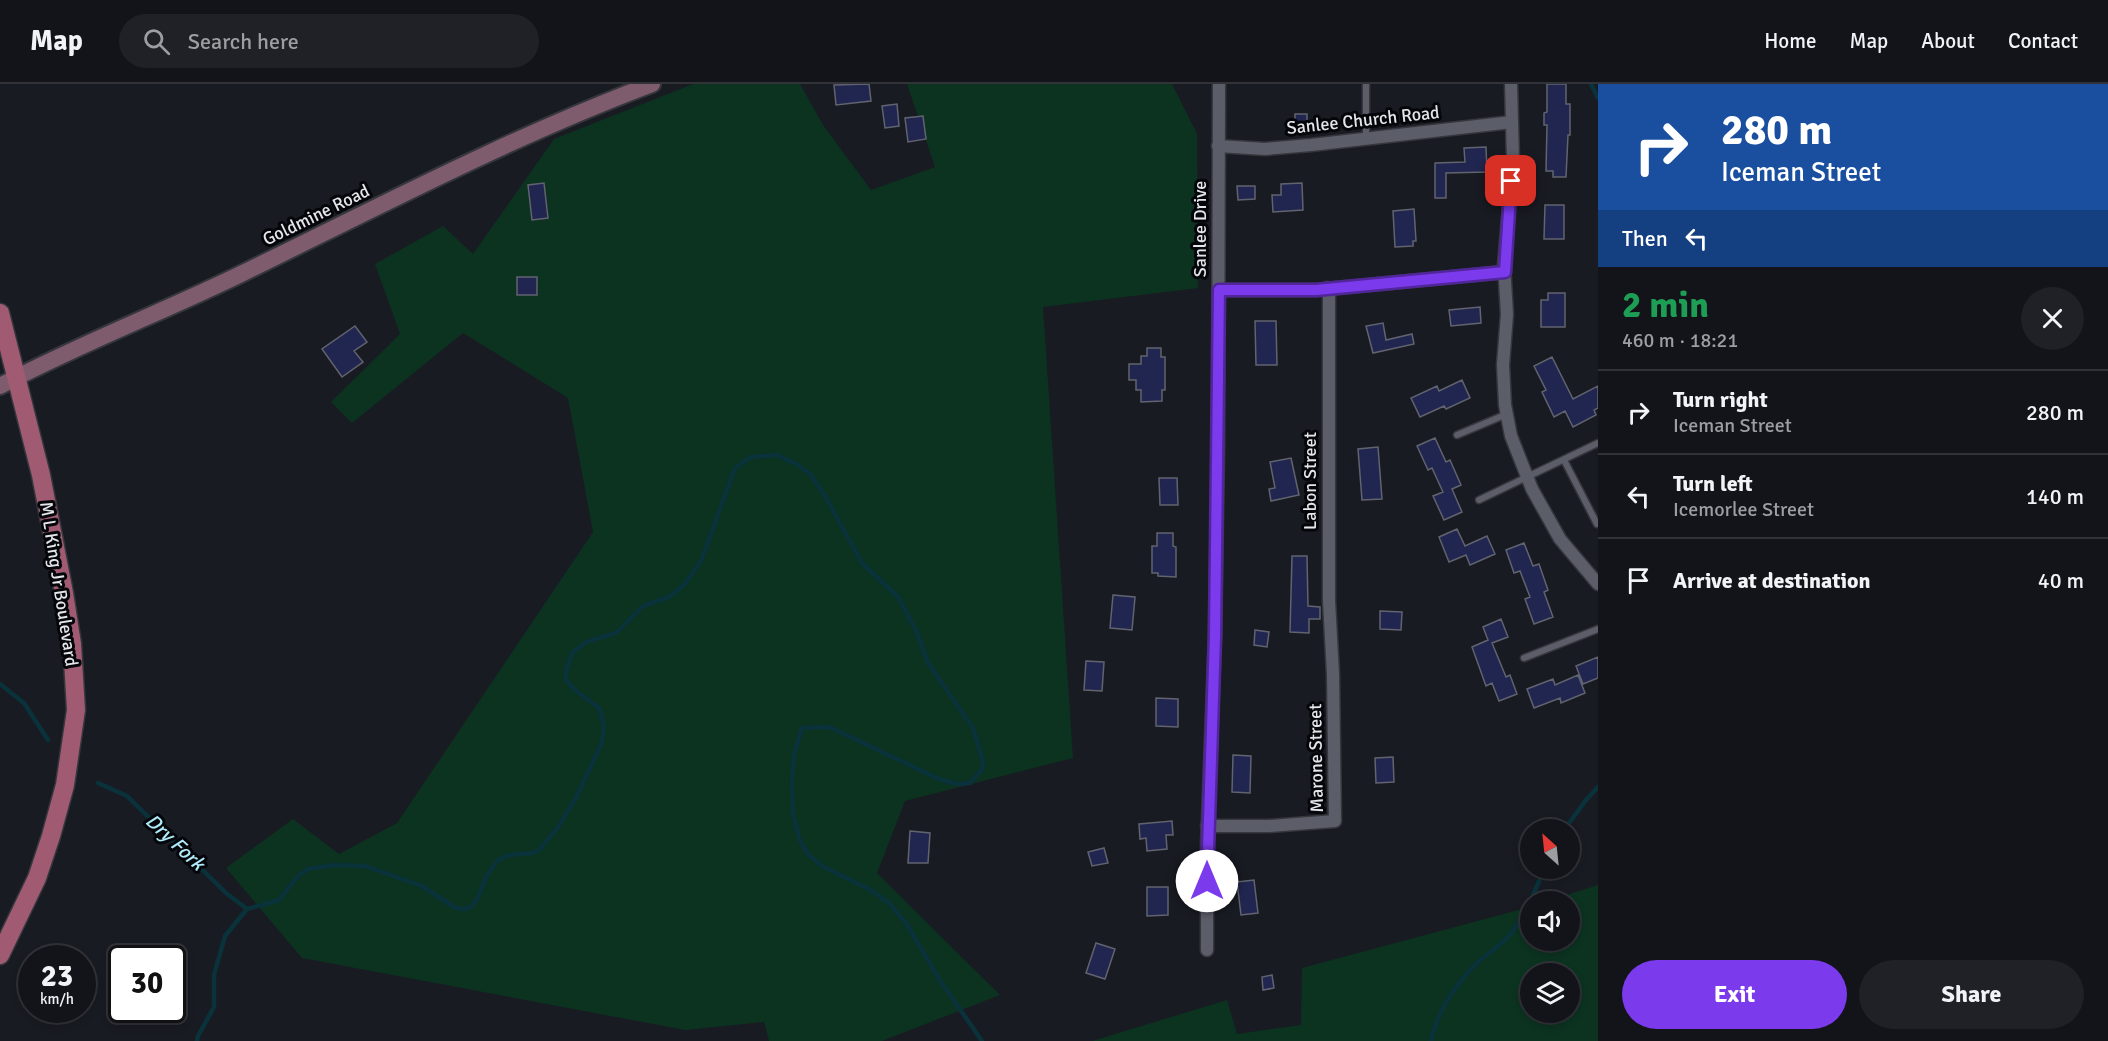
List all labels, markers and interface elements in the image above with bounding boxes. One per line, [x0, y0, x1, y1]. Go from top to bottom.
search box [119, 14, 539, 68]
text: Map [30, 24, 83, 58]
icon: search [140, 25, 173, 58]
text: Search here [188, 28, 299, 55]
text: Home [1764, 28, 1817, 54]
text: Map [1850, 28, 1888, 54]
text: About [1921, 28, 1975, 54]
text: Contact [2008, 28, 2078, 54]
street label: Sanlee Church Road [1285, 101, 1441, 139]
text: 280 m [1721, 105, 1832, 156]
icon: right [1622, 108, 1700, 186]
pin [1485, 155, 1536, 206]
text: Iceman Street [1721, 156, 1881, 189]
icon: arrive [1494, 164, 1527, 197]
street label: Goldmine Road [259, 180, 373, 250]
street label: Sanlee Drive [1189, 181, 1211, 277]
icon: left [1680, 222, 1713, 255]
text: Then [1622, 225, 1668, 252]
text: 2 min [1622, 283, 1709, 328]
button: close [2021, 287, 2084, 350]
text: 460 m · 18:21 [1622, 328, 1738, 353]
text: Turn right [1673, 386, 1768, 413]
icon: right [1622, 396, 1655, 429]
text: 280 m [2026, 399, 2084, 426]
text: Iceman Street [1673, 413, 1792, 438]
street label: Labon Street [1299, 432, 1321, 530]
text: Turn left [1673, 470, 1753, 497]
icon: left [1622, 480, 1655, 513]
text: 140 m [2026, 483, 2084, 510]
text: Icemorlee Street [1673, 497, 1814, 522]
street label: M L King Jr Boulevard [35, 500, 83, 668]
icon: arrive [1622, 564, 1655, 597]
text: Arrive at destination [1673, 567, 1870, 594]
text: 40 m [2038, 567, 2084, 594]
street label: Marone Street [1304, 703, 1328, 813]
water label: Dry Fork [140, 808, 211, 877]
north arrow [1520, 819, 1580, 879]
map controls [1520, 819, 1580, 1023]
position arrow [1175, 849, 1239, 913]
button: sound [1520, 891, 1580, 951]
speed limit sign: 30 [108, 945, 186, 1023]
text: 23 [41, 958, 73, 995]
button: Exit [1622, 960, 1847, 1029]
button: Share [1859, 960, 2084, 1029]
button: layers [1520, 963, 1580, 1023]
text: km/h [40, 990, 74, 1008]

